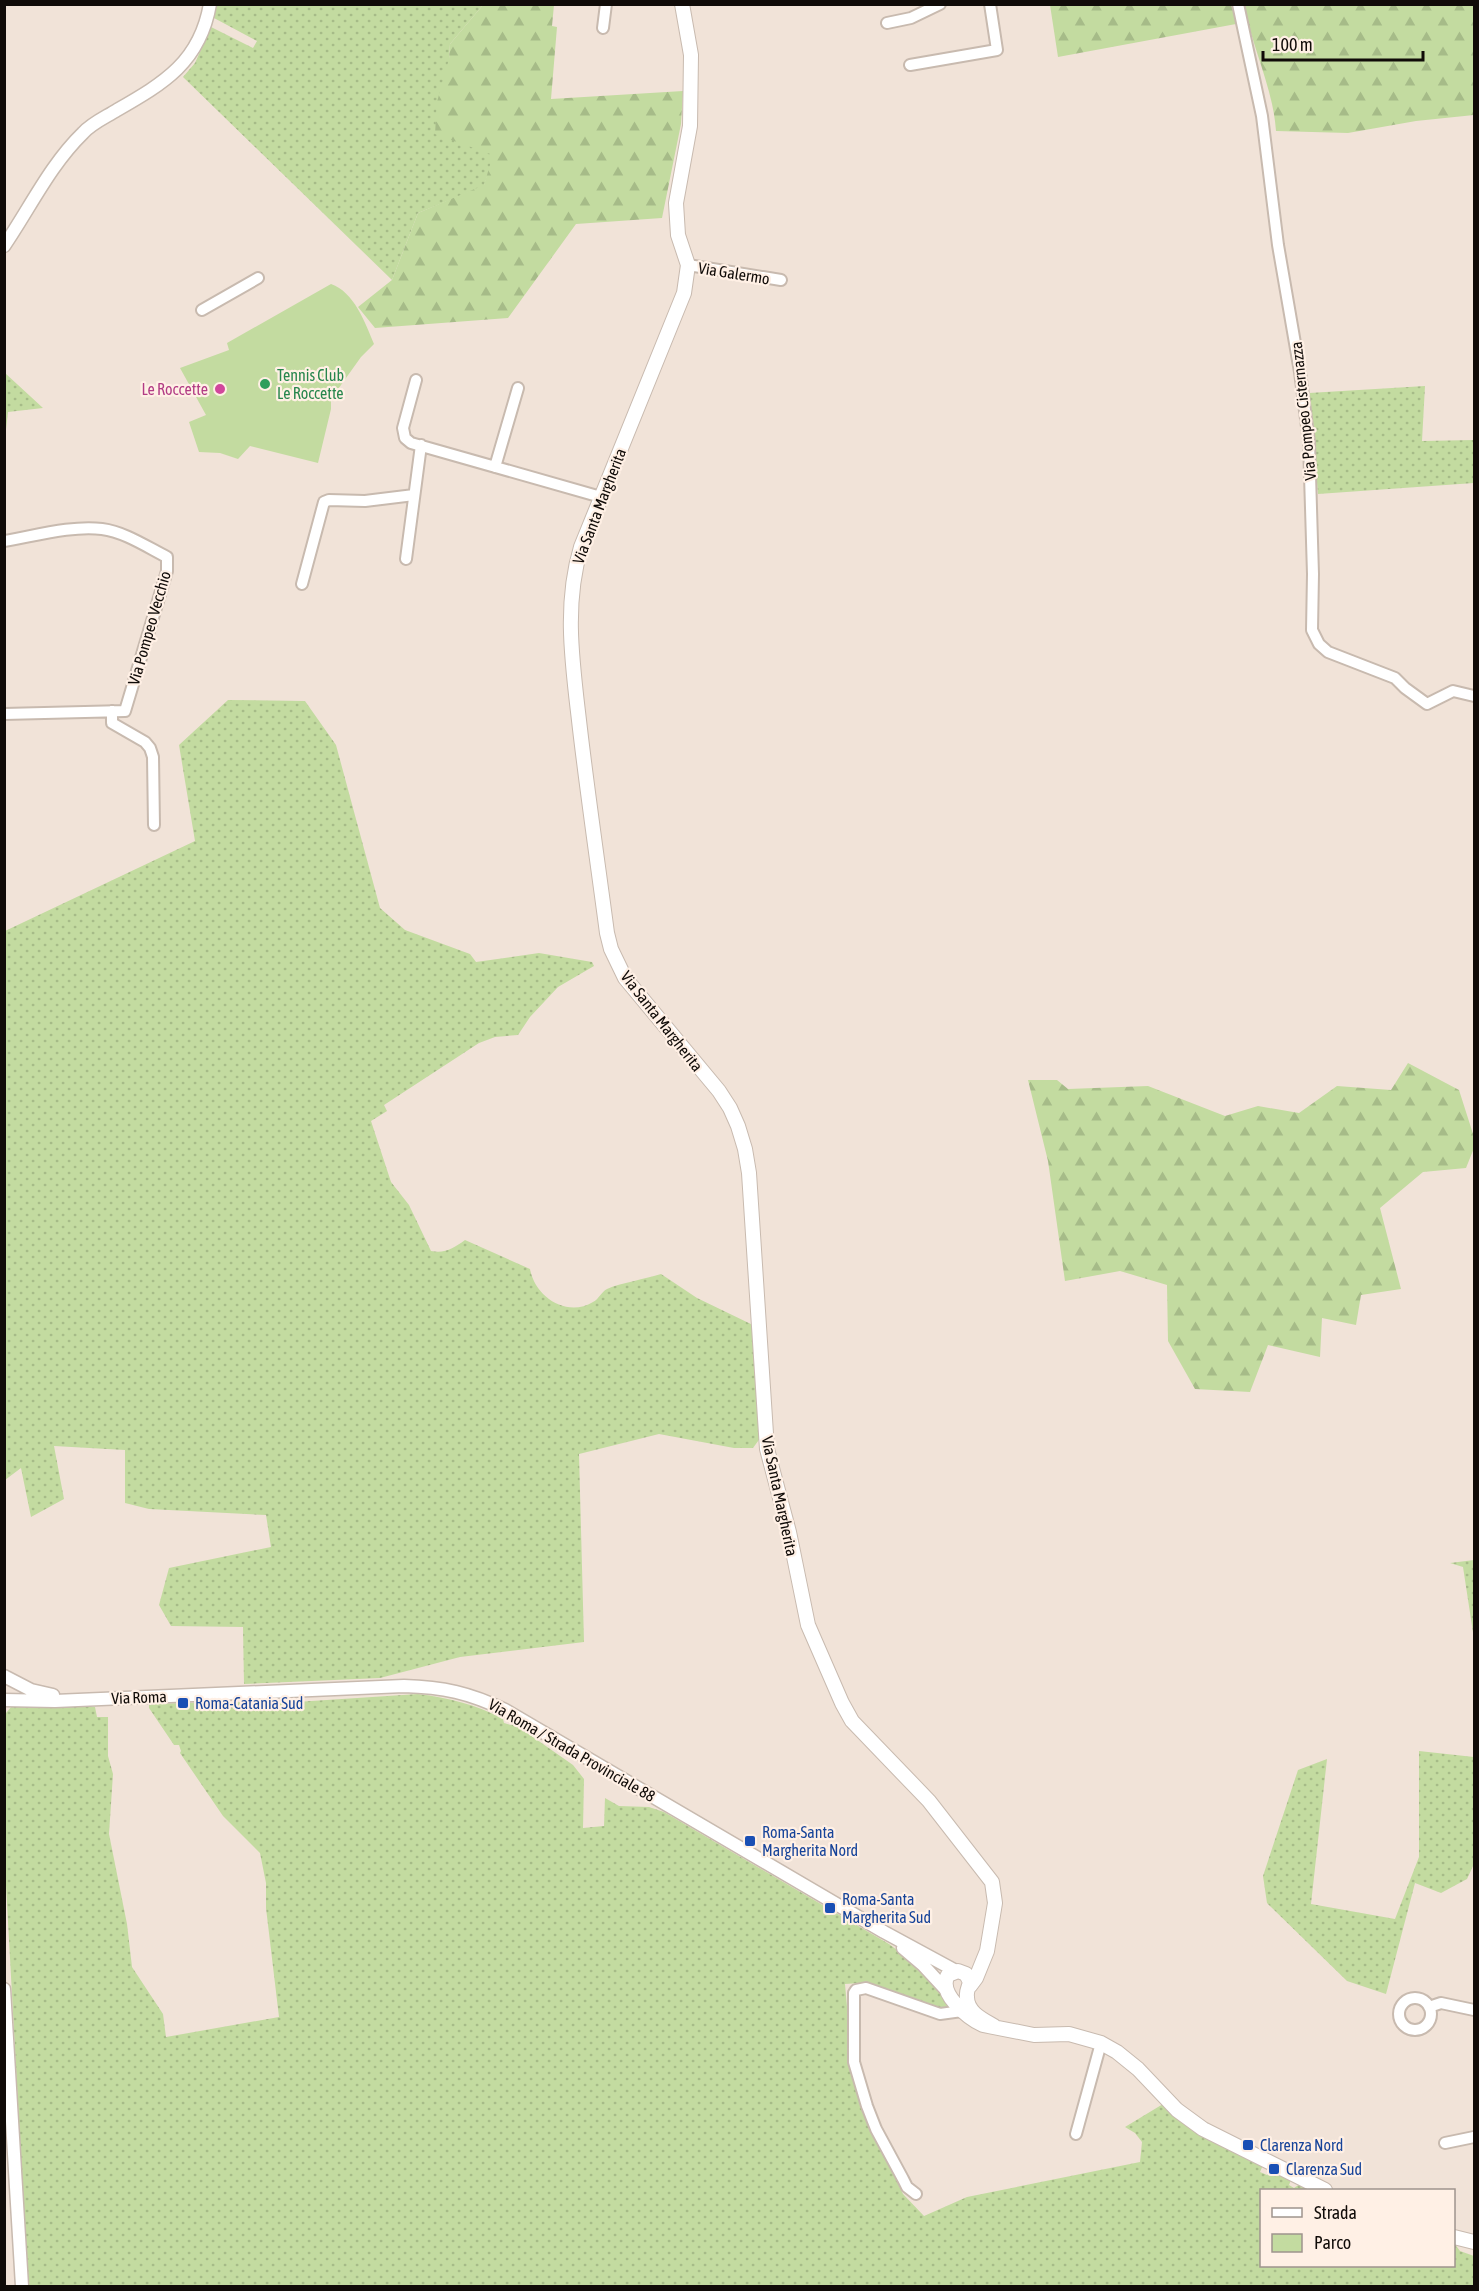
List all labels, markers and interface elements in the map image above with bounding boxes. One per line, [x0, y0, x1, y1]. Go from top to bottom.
scale bar [1263, 24, 1424, 62]
text: 100 m [1272, 34, 1313, 55]
street label: Via Galermo [697, 258, 771, 288]
street label: Via Pompeo Cisternazza [1287, 341, 1320, 481]
place label: Tennis Club Le Roccette [277, 366, 344, 402]
marker: Tennis Club Le Roccette [258, 377, 272, 391]
place label: Le Roccette [141, 380, 208, 398]
marker: Le Roccette [213, 382, 227, 396]
street label: Via Santa Margherita [569, 446, 630, 567]
street label: Via Pompeo Vecchio [124, 569, 175, 687]
street label: Via Santa Margherita [617, 967, 707, 1075]
street label: Via Santa Margherita [758, 1434, 801, 1558]
street label: Via Roma [111, 1687, 167, 1707]
place label: Roma-Catania Sud [195, 1694, 303, 1712]
street label: Via Roma / Strada Provinciale 88 [485, 1695, 659, 1805]
marker: Roma-Catania Sud [176, 1696, 190, 1710]
place label: Roma-Santa Margherita Nord [762, 1823, 858, 1860]
marker: Roma-Santa Margherita Nord [743, 1834, 757, 1848]
place label: Roma-Santa Margherita Sud [842, 1890, 931, 1927]
marker: Roma-Santa Margherita Sud [823, 1901, 837, 1915]
place label: Clarenza Nord [1260, 2136, 1343, 2154]
marker: Clarenza Nord [1241, 2138, 1255, 2152]
place label: Clarenza Sud [1286, 2160, 1362, 2178]
marker: Clarenza Sud [1267, 2162, 1281, 2176]
legend [1260, 2189, 1455, 2267]
text: Strada [1314, 2202, 1357, 2223]
text: Parco [1314, 2232, 1351, 2253]

